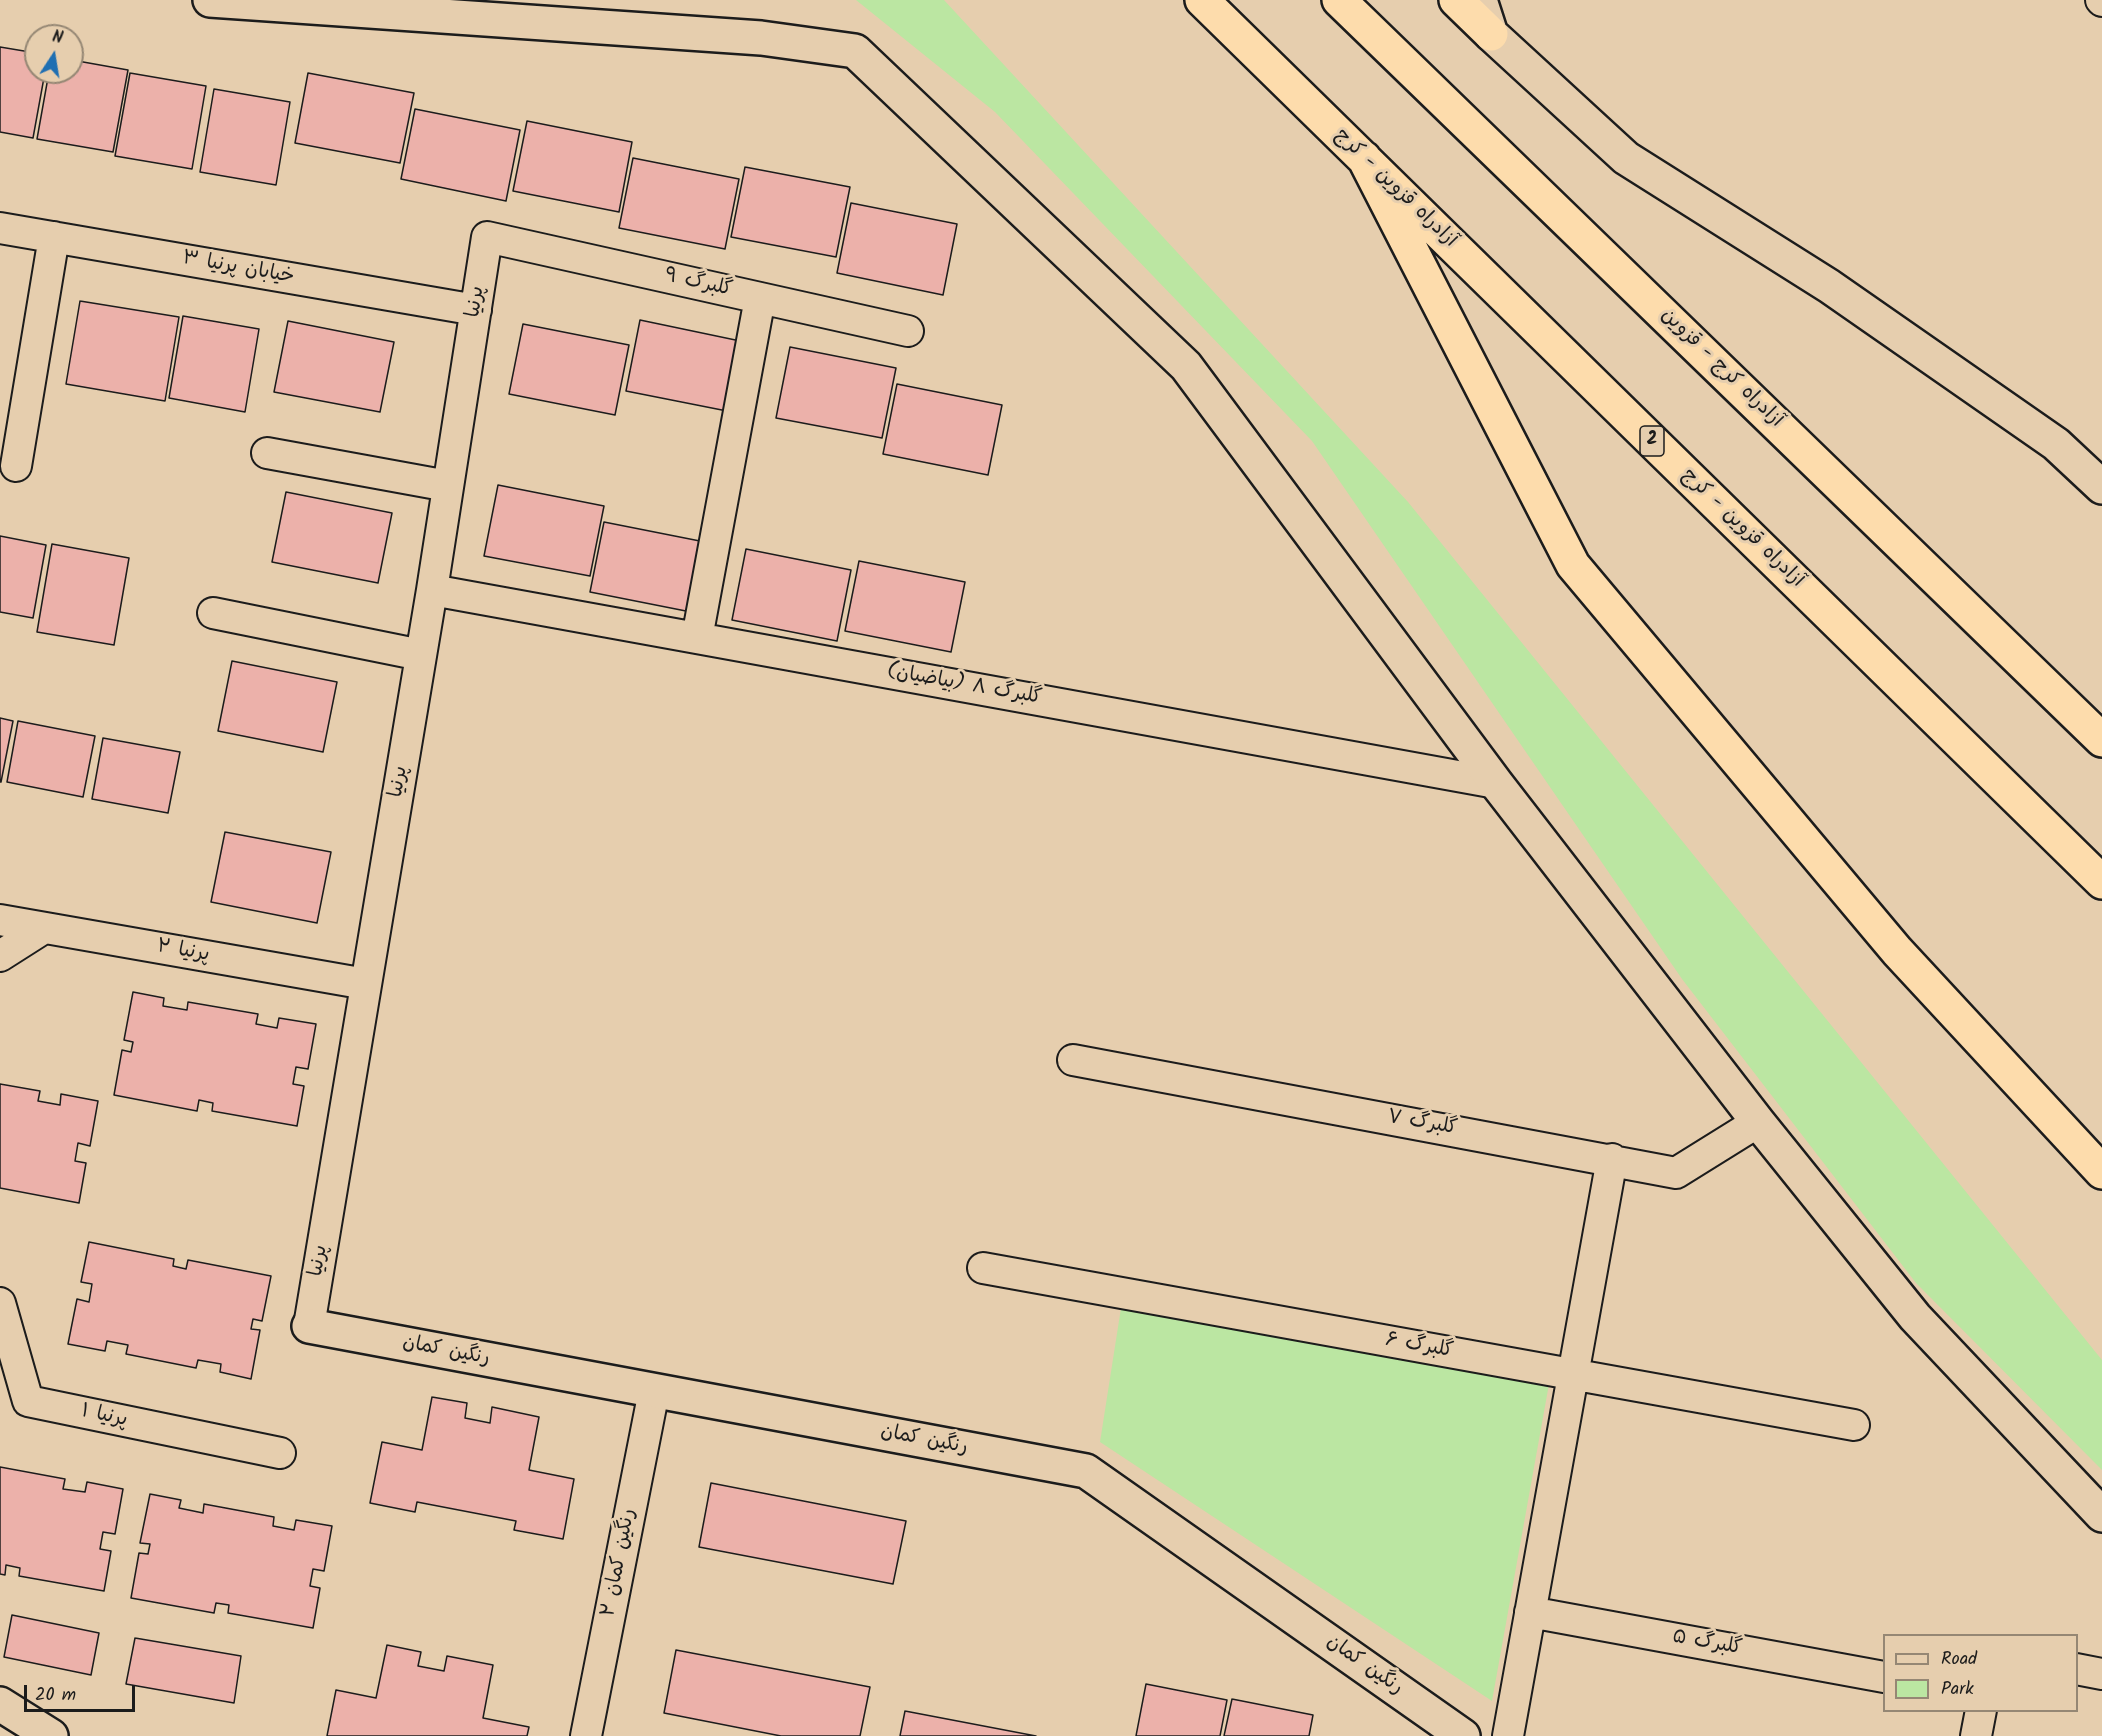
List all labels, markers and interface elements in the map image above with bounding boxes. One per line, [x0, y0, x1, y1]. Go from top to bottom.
north arrow [24, 24, 84, 84]
text: N [50, 25, 65, 51]
street label: آزادراه قزوین - کرج [1329, 125, 1461, 253]
street label: خیابان پرنیا ۳ [180, 247, 296, 291]
street label: گلبرگ ۹ [662, 265, 734, 303]
street label: پرنیا [463, 285, 491, 319]
street label: آزادراه کرج - قزوین [1655, 305, 1787, 433]
road number: 2 [1640, 426, 1664, 456]
street label: آزادراه قزوین - کرج [1676, 465, 1808, 593]
street label: گلبرگ ۸ (بیاضیان) [885, 661, 1043, 711]
street label: پرنیا [385, 764, 415, 800]
street label: پرنیا ۲ [155, 936, 211, 968]
street label: گلبرگ ۷ [1385, 1106, 1459, 1142]
street label: پرنیا [305, 1243, 335, 1279]
street label: گلبرگ ۶ [1383, 1329, 1455, 1365]
street label: رنگین کمان [400, 1332, 492, 1372]
street label: پرنیا ۱ [79, 1400, 129, 1434]
street label: رنگین کمان [878, 1421, 970, 1461]
street label: رنگین کمان ۲ [598, 1507, 642, 1619]
street label: گلبرگ ۵ [1670, 1626, 1744, 1662]
street label: رنگین کمان [1321, 1631, 1407, 1701]
legend [1883, 1634, 2078, 1712]
text: Road [1941, 1645, 1977, 1674]
scale bar [27, 1673, 138, 1711]
text: Park [1941, 1675, 1974, 1704]
text: 20 m [35, 1681, 76, 1710]

